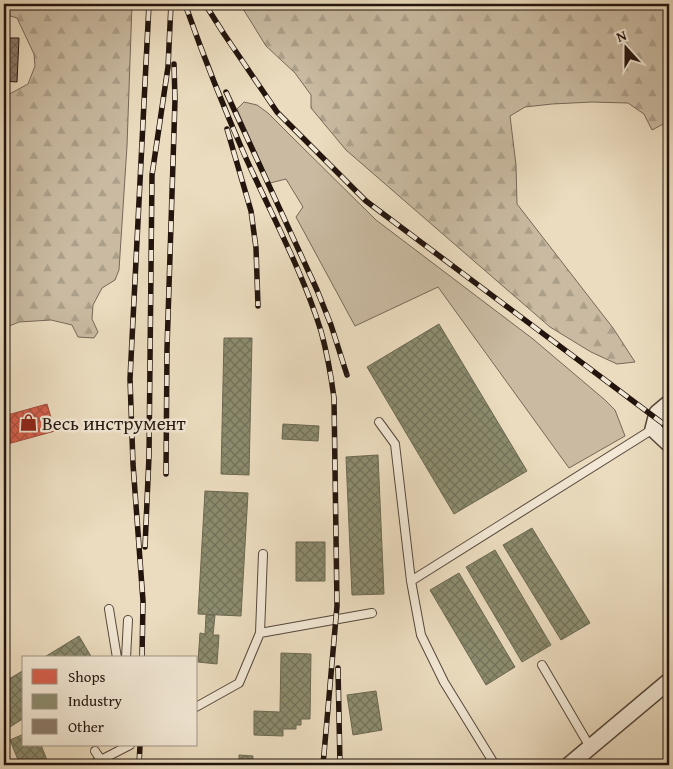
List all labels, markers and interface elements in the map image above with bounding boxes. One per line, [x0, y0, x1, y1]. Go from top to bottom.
north arrow [600, 22, 650, 72]
text: N [613, 25, 630, 47]
place label: Весь инструмент [42, 409, 187, 437]
shop icon: Весь инструмент [18, 413, 38, 433]
legend [22, 656, 198, 746]
text: Shops [68, 666, 105, 687]
text: Industry [68, 690, 123, 711]
text: Other [68, 716, 104, 737]

